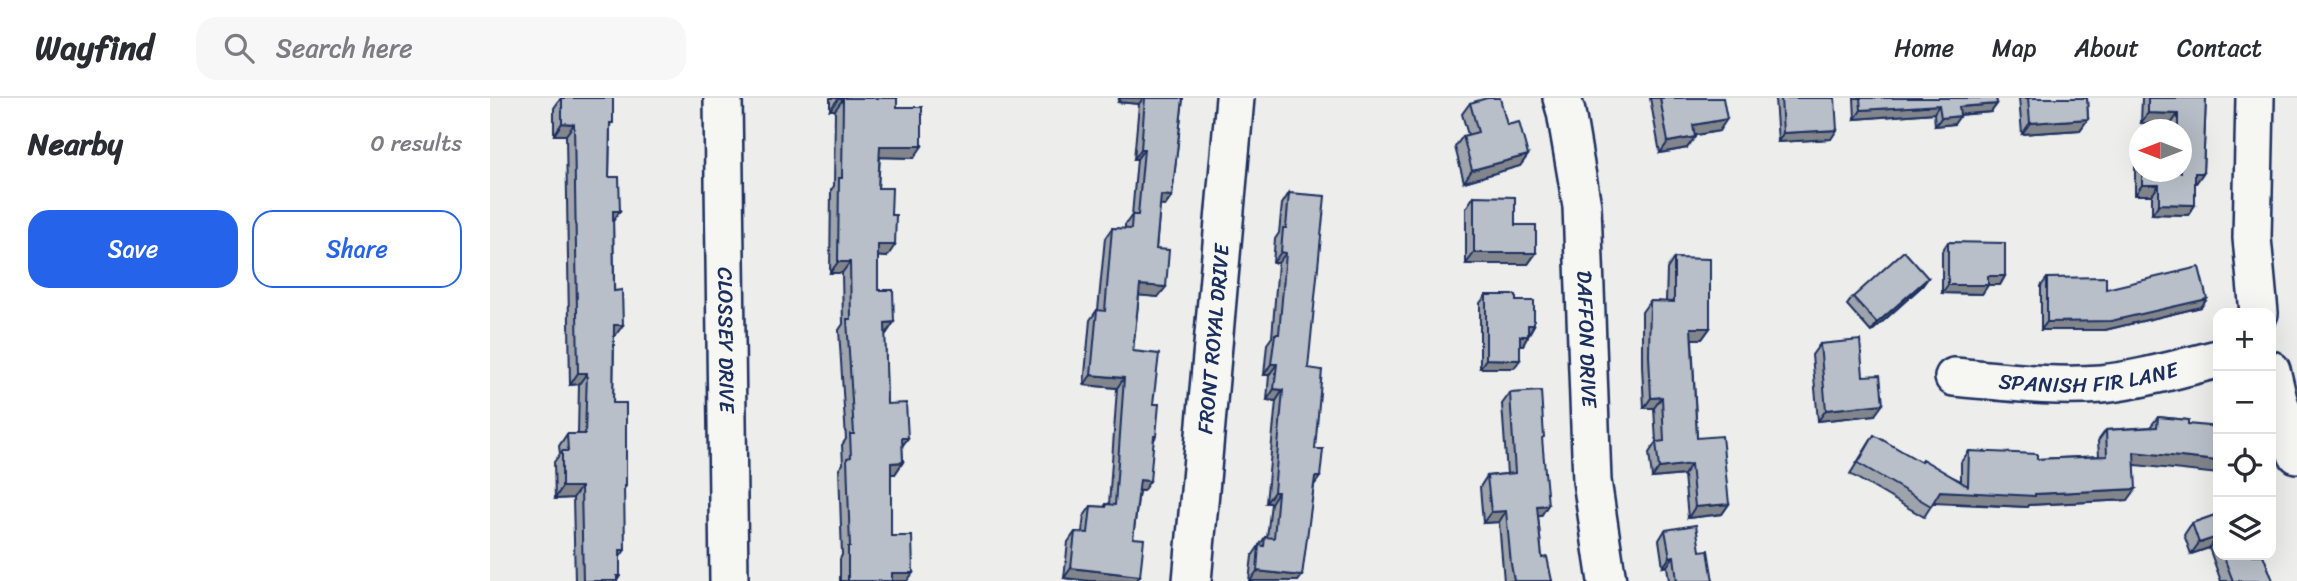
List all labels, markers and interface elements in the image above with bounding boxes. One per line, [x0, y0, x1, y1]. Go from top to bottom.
search box [196, 17, 686, 80]
text: Wayfind [35, 19, 154, 77]
text: Search here [276, 25, 413, 71]
text: Home [1894, 27, 1954, 69]
text: Map [1992, 27, 2036, 69]
text: About [2074, 27, 2139, 69]
text: Contact [2177, 27, 2262, 69]
icon: search [220, 29, 258, 67]
text: Nearby [28, 117, 123, 171]
north arrow [2129, 119, 2192, 182]
text: 0 results [370, 123, 462, 164]
button: Save [28, 210, 238, 288]
button: Share [252, 210, 462, 288]
street label: FRONT ROYAL DRIVE [1186, 241, 1241, 436]
street label: CLOSSEY DRIVE [706, 267, 746, 414]
street label: DAFFON DRIVE [1565, 270, 1608, 410]
map controls [2213, 308, 2276, 560]
button: + [2213, 308, 2276, 371]
street label: SPANISH FIR LANE [1997, 350, 2183, 404]
button: − [2213, 371, 2276, 434]
button: locate [2213, 434, 2276, 497]
button: layers [2213, 497, 2276, 560]

